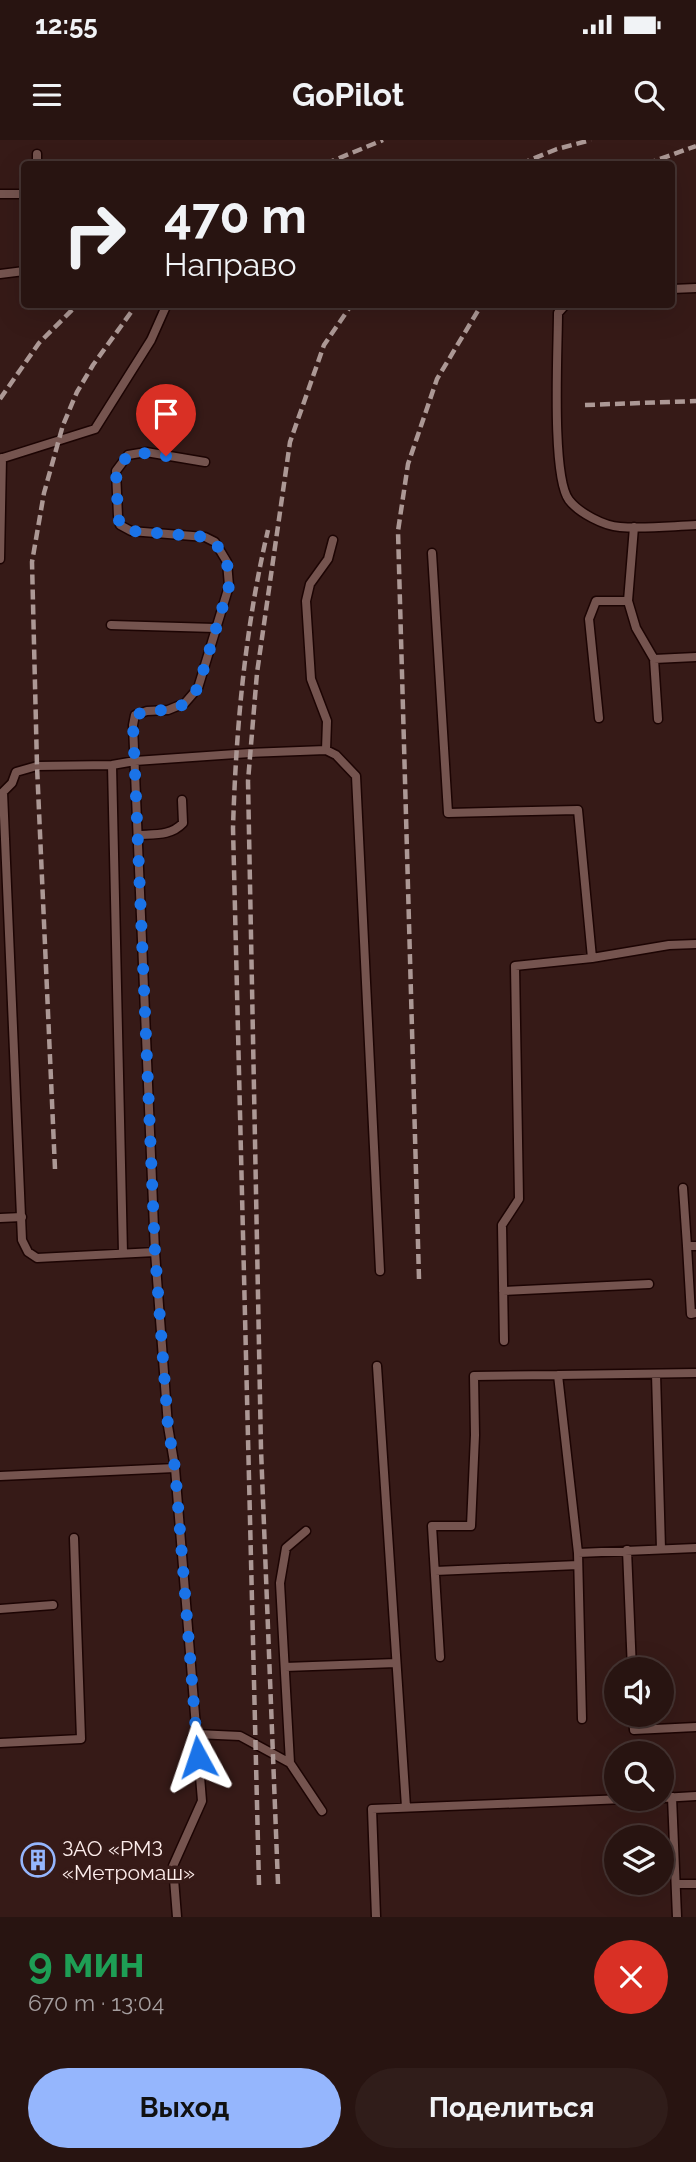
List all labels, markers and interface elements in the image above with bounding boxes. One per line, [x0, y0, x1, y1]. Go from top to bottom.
text: 12:55 [35, 10, 98, 40]
icon: menu [28, 76, 66, 114]
text: GoPilot [292, 76, 404, 113]
icon: search [630, 76, 668, 114]
text: 470 m [164, 187, 307, 244]
icon: right [49, 189, 140, 280]
text: Направо [164, 246, 296, 283]
pin [136, 384, 196, 456]
icon: arrive [147, 395, 185, 433]
map controls [604, 1657, 674, 1895]
button: sound [604, 1657, 674, 1727]
position arrow [161, 1720, 235, 1794]
button: search [604, 1741, 674, 1811]
button: layers [604, 1825, 674, 1895]
place label: ЗАО «РМЗ «Метромаш» [62, 1836, 195, 1885]
building icon: ЗАО «РМЗ «Метромаш» [19, 1841, 57, 1879]
text: 9 мин [28, 1938, 145, 1987]
button: close [594, 1940, 668, 2014]
text: 670 m · 13:04 [28, 1989, 164, 2016]
button: Выход [28, 2068, 341, 2148]
button: Поделиться [355, 2068, 668, 2148]

